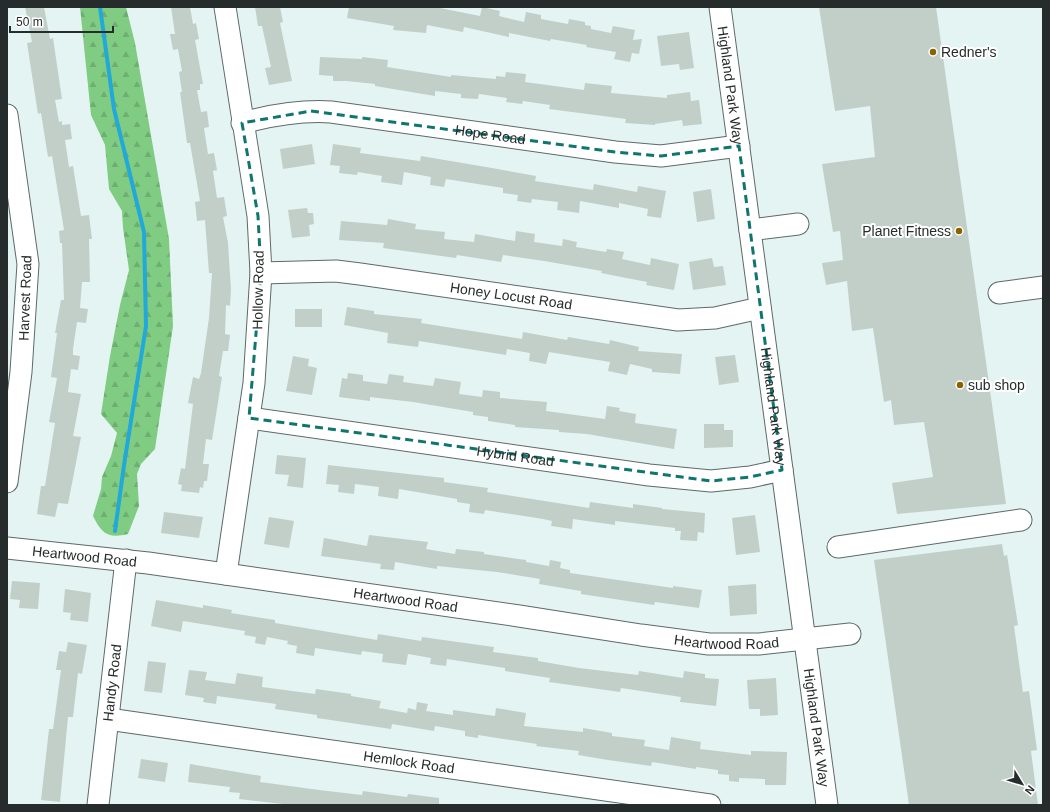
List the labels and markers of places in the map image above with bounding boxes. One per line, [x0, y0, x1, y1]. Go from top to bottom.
place label: Redner's [941, 44, 997, 60]
marker: Redner's [928, 47, 938, 57]
place label: Planet Fitness [862, 223, 951, 239]
marker: Planet Fitness [954, 226, 964, 236]
place label: sub shop [968, 377, 1025, 393]
marker: sub shop [955, 380, 965, 390]

